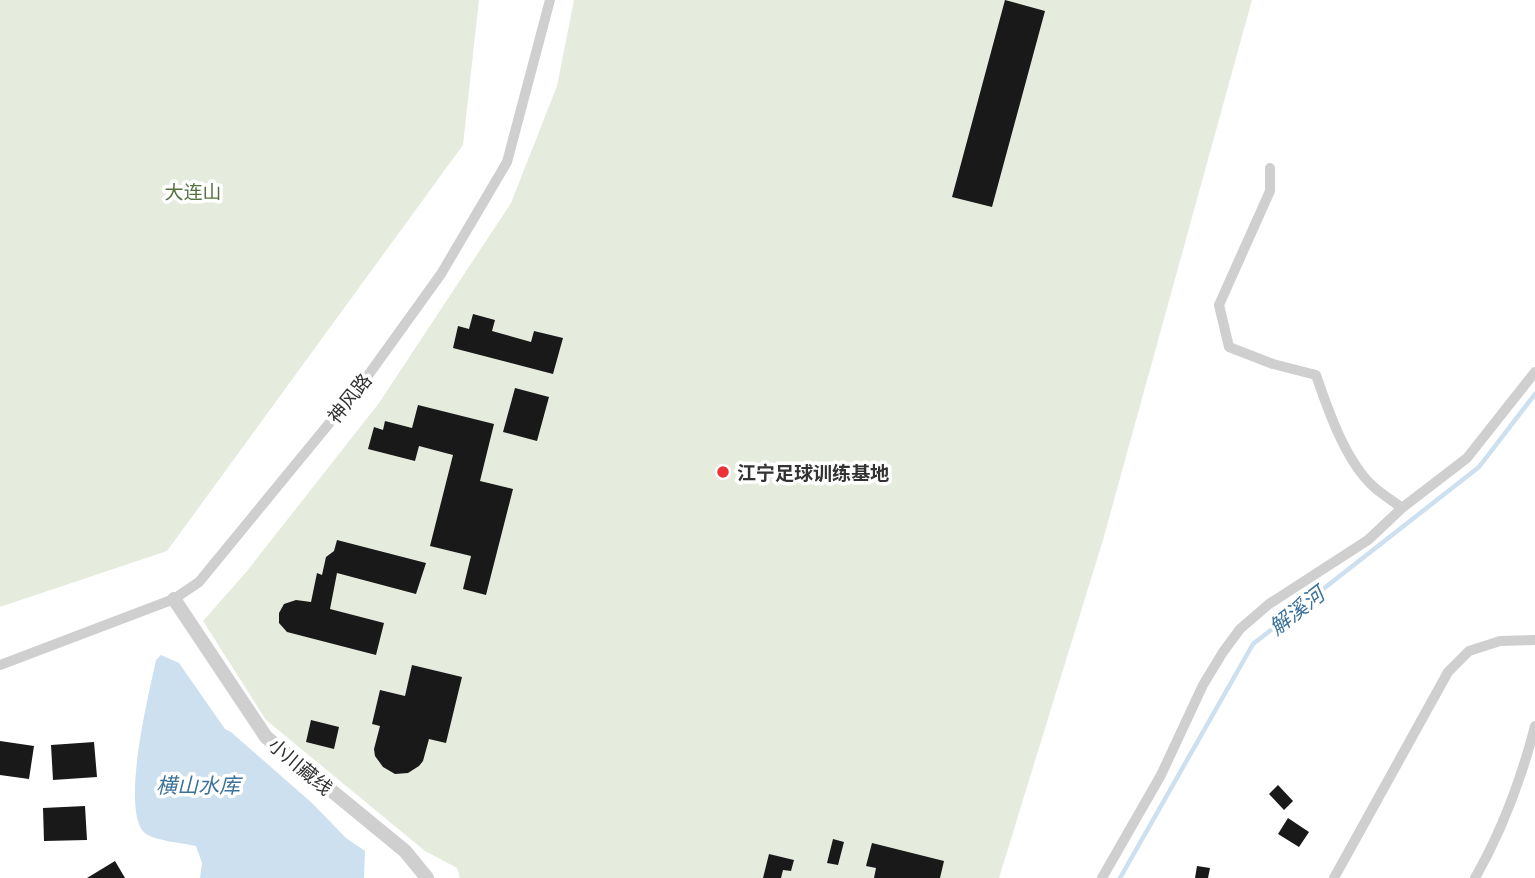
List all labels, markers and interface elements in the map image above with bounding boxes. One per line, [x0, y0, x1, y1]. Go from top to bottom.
park label: 大连山 [164, 180, 222, 203]
street label: 神风路 [322, 369, 376, 427]
place label: 江宁足球训练基地 [737, 461, 889, 484]
marker: 江宁足球训练基地 [715, 464, 731, 480]
water label: 解溪河 [1263, 578, 1332, 639]
street label: 小川藏线 [264, 733, 338, 799]
water label: 横山水库 [156, 772, 243, 797]

